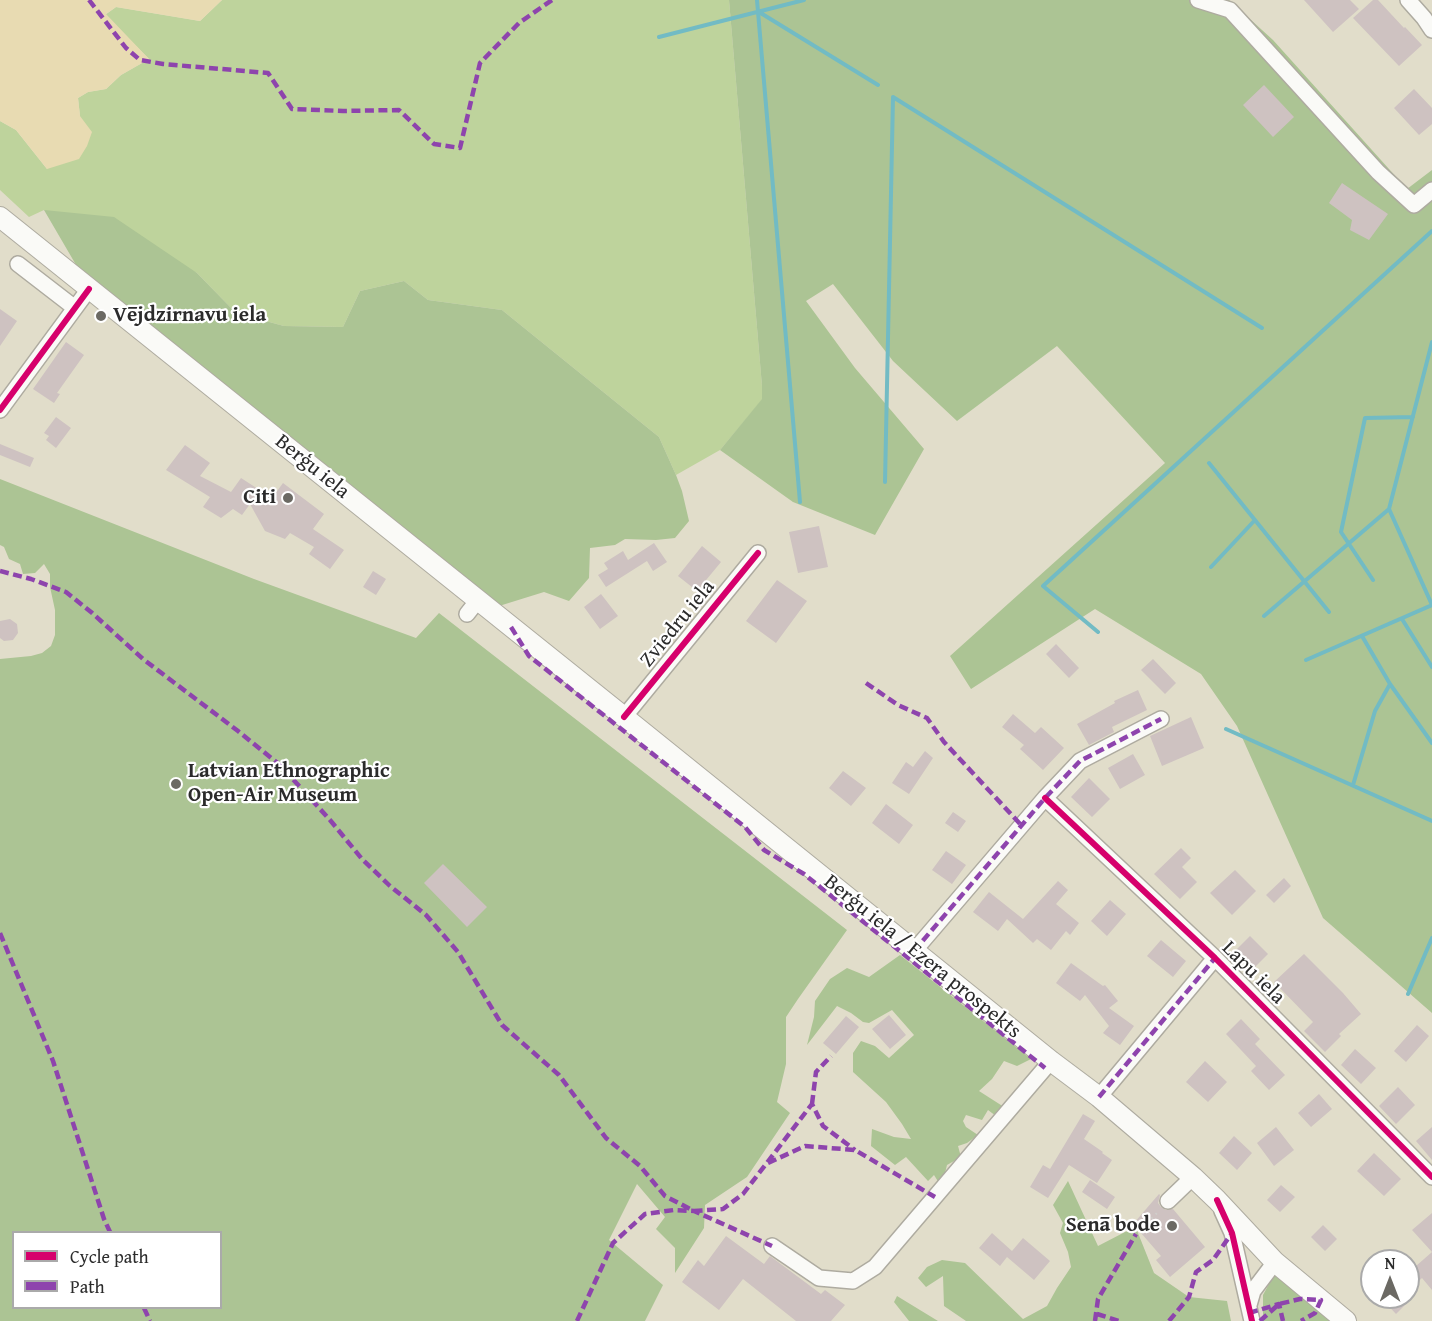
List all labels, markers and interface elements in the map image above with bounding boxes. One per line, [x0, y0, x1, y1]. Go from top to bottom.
place label: Vējdzirnavu iela [113, 303, 266, 329]
marker: Vējdzirnavu iela [94, 309, 108, 323]
street label: Berģu iela [270, 429, 354, 505]
place label: Citi [243, 485, 276, 511]
marker: Citi [281, 491, 295, 505]
street label: Zviedru iela [635, 575, 721, 673]
place label: Latvian Ethnographic Open-Air Museum [188, 759, 390, 809]
marker: Latvian Ethnographic Open-Air Museum [169, 777, 183, 791]
street label: Berģu iela / Ezera prospekts [818, 870, 1026, 1044]
street label: Lapu iela [1216, 936, 1290, 1010]
place label: Senā bode [1066, 1213, 1160, 1239]
marker: Senā bode [1165, 1219, 1179, 1233]
legend [12, 1231, 222, 1309]
text: Cycle path [70, 1243, 149, 1270]
north arrow [1360, 1249, 1420, 1309]
text: N [1385, 1251, 1395, 1275]
text: Path [70, 1273, 105, 1300]

